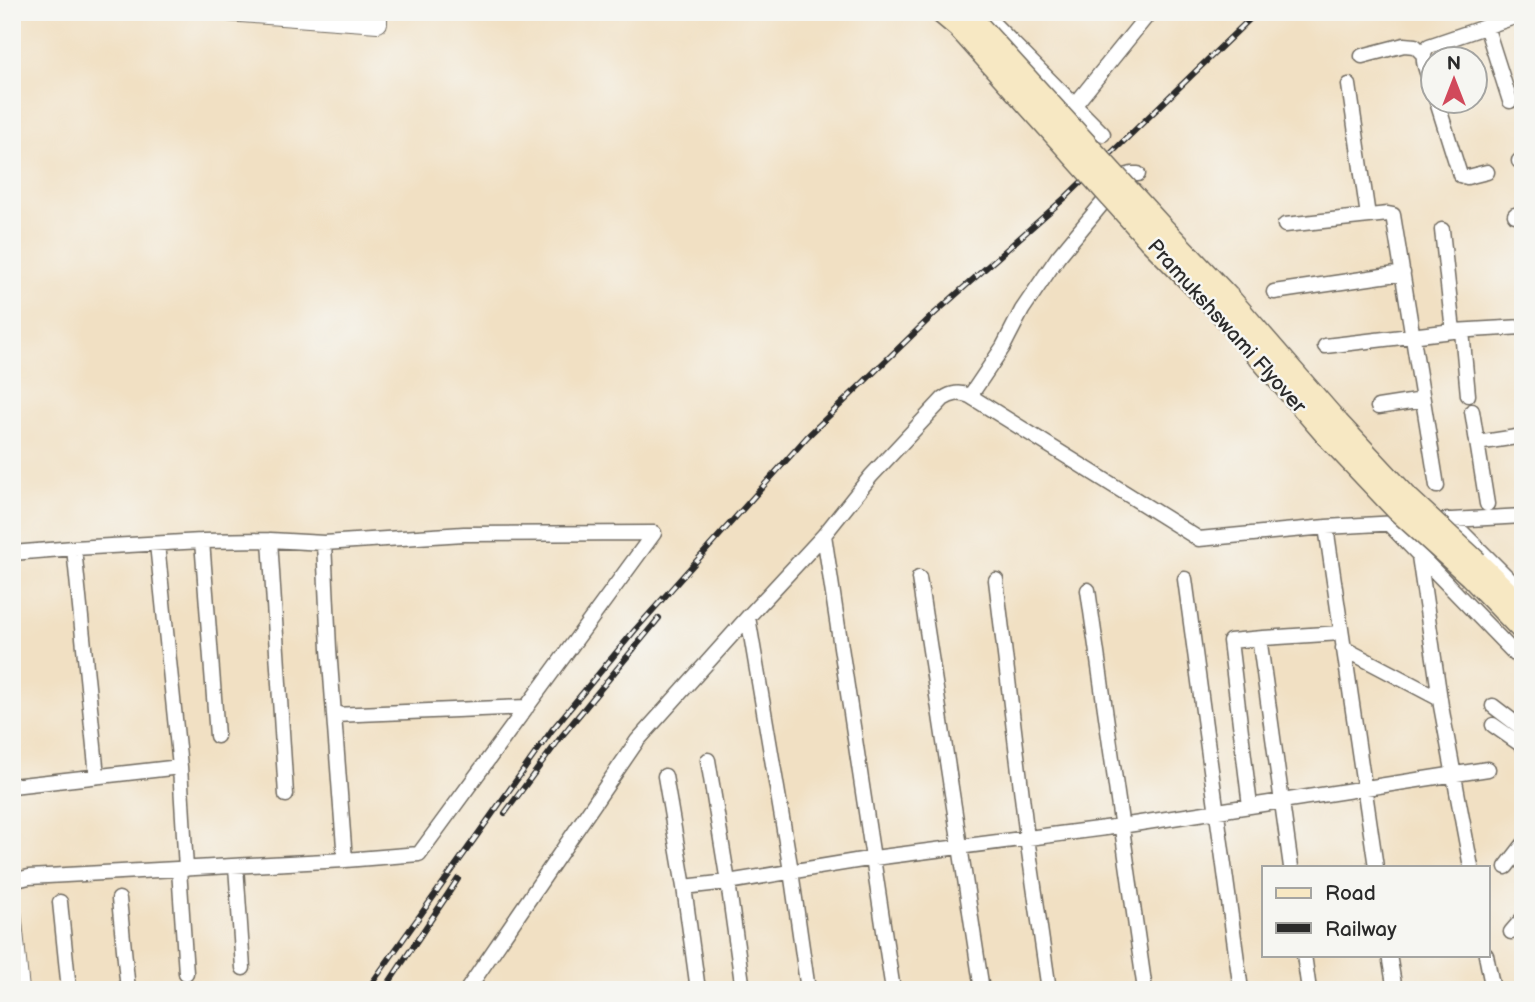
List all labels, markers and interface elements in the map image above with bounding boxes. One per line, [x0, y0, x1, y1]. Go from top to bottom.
north arrow [1420, 46, 1490, 116]
text: N [1447, 53, 1461, 76]
street label: Pramukshswami Flyover [1142, 234, 1312, 419]
legend [1262, 866, 1490, 956]
text: Road [1325, 881, 1376, 906]
text: Railway [1325, 917, 1397, 942]

